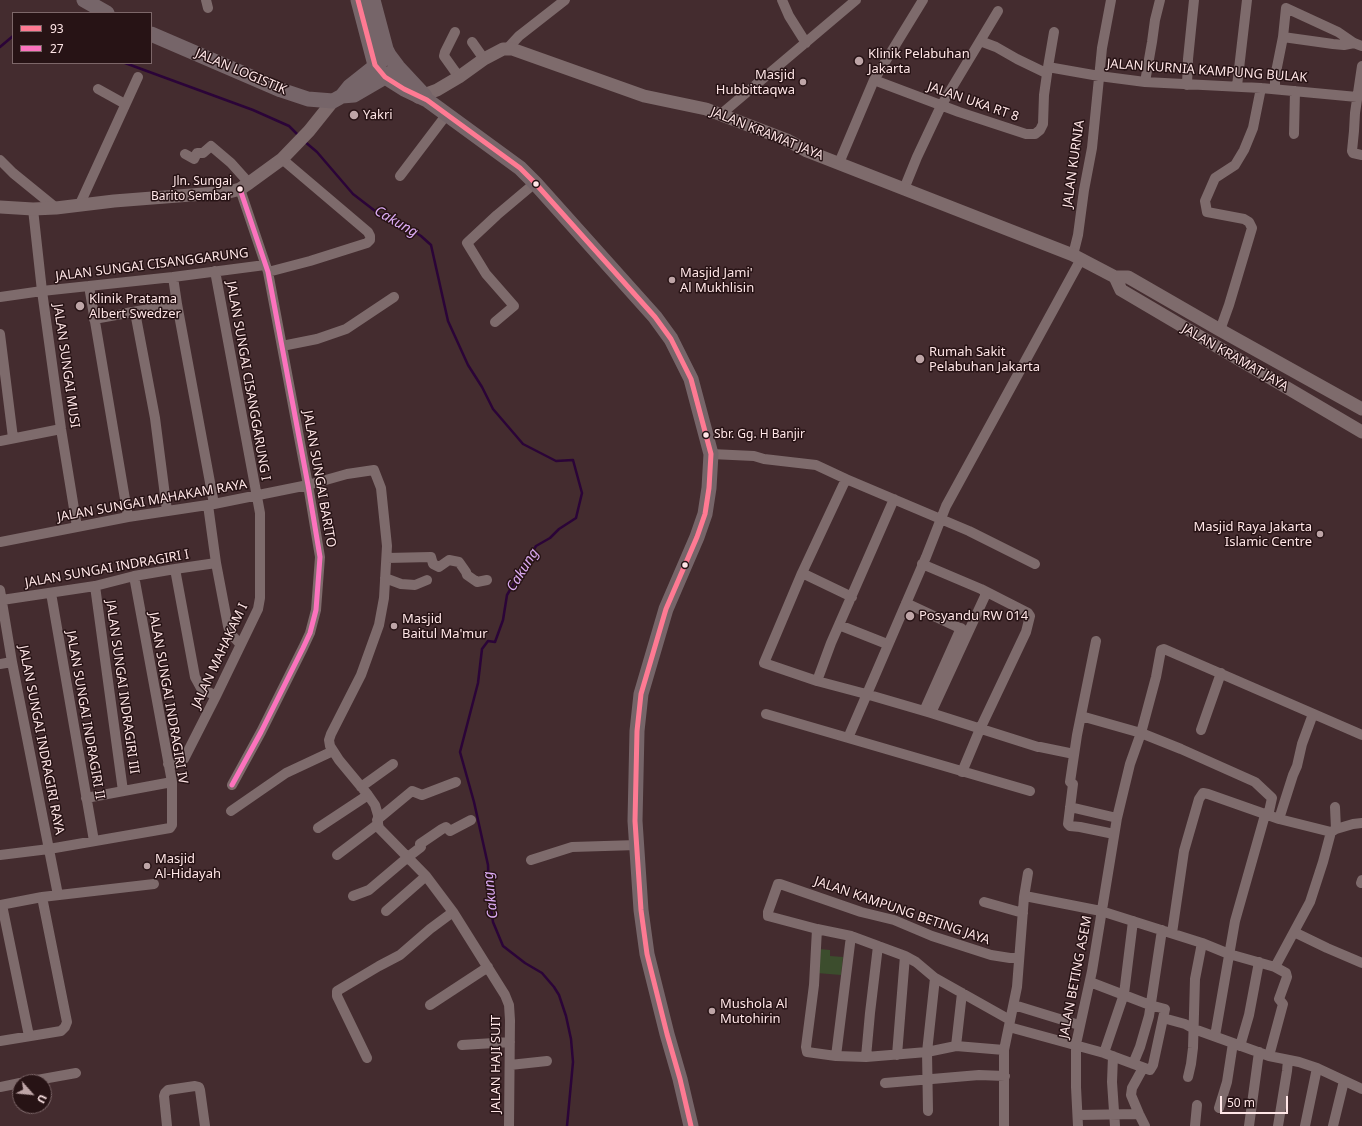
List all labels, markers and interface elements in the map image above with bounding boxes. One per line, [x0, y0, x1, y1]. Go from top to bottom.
legend [12, 12, 152, 64]
text: 93 [50, 20, 64, 37]
text: 27 [50, 40, 64, 57]
street label: JALAN LOGISTIK [193, 46, 289, 98]
place label: Klinik Pelabuhan Jakarta [868, 46, 970, 77]
marker: Klinik Pelabuhan Jakarta [853, 55, 865, 67]
street label: JALAN KURNIA KAMPUNG BULAK [1106, 56, 1308, 86]
place label: Masjid Hubbittaqwa [716, 67, 795, 98]
marker: Masjid Hubbittaqwa [798, 77, 808, 87]
street label: JALAN UKA RT 8 [925, 79, 1021, 125]
street label: JALAN KRAMAT JAYA [708, 104, 826, 164]
place label: Yakri [363, 107, 393, 123]
marker: Yakri [348, 109, 360, 121]
street label: JALAN KURNIA [1060, 119, 1088, 209]
place label: Jln. Sungai Barito Sembar [151, 175, 232, 203]
unlabelled marker [531, 179, 541, 189]
marker: Jln. Sungai Barito Sembar [235, 184, 245, 194]
water label: Cakung [371, 203, 421, 241]
street label: JALAN SUNGAI CISANGGARUNG [55, 245, 249, 285]
place label: Masjid Jami' Al Mukhlisin [680, 265, 754, 296]
marker: Masjid Jami' Al Mukhlisin [667, 275, 677, 285]
street label: JALAN SUNGAI CISANGGARUNG I [223, 280, 273, 482]
place label: Klinik Pratama Albert Swedzer [89, 291, 181, 322]
marker: Klinik Pratama Albert Swedzer [74, 300, 86, 312]
street label: JALAN SUNGAI MUSI [50, 303, 82, 429]
street label: JALAN KRAMAT JAYA [1179, 321, 1291, 395]
place label: Rumah Sakit Pelabuhan Jakarta [929, 344, 1040, 375]
marker: Rumah Sakit Pelabuhan Jakarta [914, 353, 926, 365]
street label: JALAN SUNGAI BARITO [299, 409, 339, 549]
place label: Sbr. Gg. H Banjir [714, 428, 805, 442]
marker: Sbr. Gg. H Banjir [701, 430, 711, 440]
street label: JALAN SUNGAI MAHAKAM RAYA [56, 477, 248, 525]
place label: Masjid Raya Jakarta Islamic Centre [1193, 519, 1312, 550]
marker: Masjid Raya Jakarta Islamic Centre [1315, 529, 1325, 539]
water label: Cakung [503, 545, 543, 595]
street label: JALAN SUNGAI INDRAGIRI I [24, 547, 190, 591]
unlabelled marker [680, 560, 690, 570]
street label: JALAN SUNGAI INDRAGIRI III [102, 599, 142, 775]
street label: JALAN MAHAKAM I [189, 601, 251, 711]
place label: Posyandu RW 014 [919, 608, 1028, 624]
marker: Posyandu RW 014 [904, 610, 916, 622]
street label: JALAN SUNGAI INDRAGIRI IV [145, 611, 191, 785]
place label: Masjid Baitul Ma'mur [402, 611, 488, 642]
marker: Masjid Baitul Ma'mur [389, 621, 399, 631]
street label: JALAN SUNGAI INDRAGIRI II [62, 630, 108, 800]
street label: JALAN SUNGAI INDRAGIRI RAYA [15, 644, 67, 836]
place label: Masjid Al-Hidayah [155, 851, 221, 882]
marker: Masjid Al-Hidayah [142, 861, 152, 871]
water label: Cakung [480, 871, 502, 919]
street label: JALAN KAMPUNG BETING JAYA [812, 874, 992, 948]
street label: JALAN BETING ASEM [1056, 914, 1096, 1040]
place label: Mushola Al Mutohirin [720, 996, 788, 1027]
marker: Mushola Al Mutohirin [707, 1006, 717, 1016]
street label: JALAN HAJI SUIT [488, 1015, 504, 1113]
north arrow [12, 1074, 52, 1114]
scale bar [1222, 1088, 1290, 1114]
text: U [34, 1092, 51, 1106]
text: 50 m [1227, 1094, 1255, 1111]

